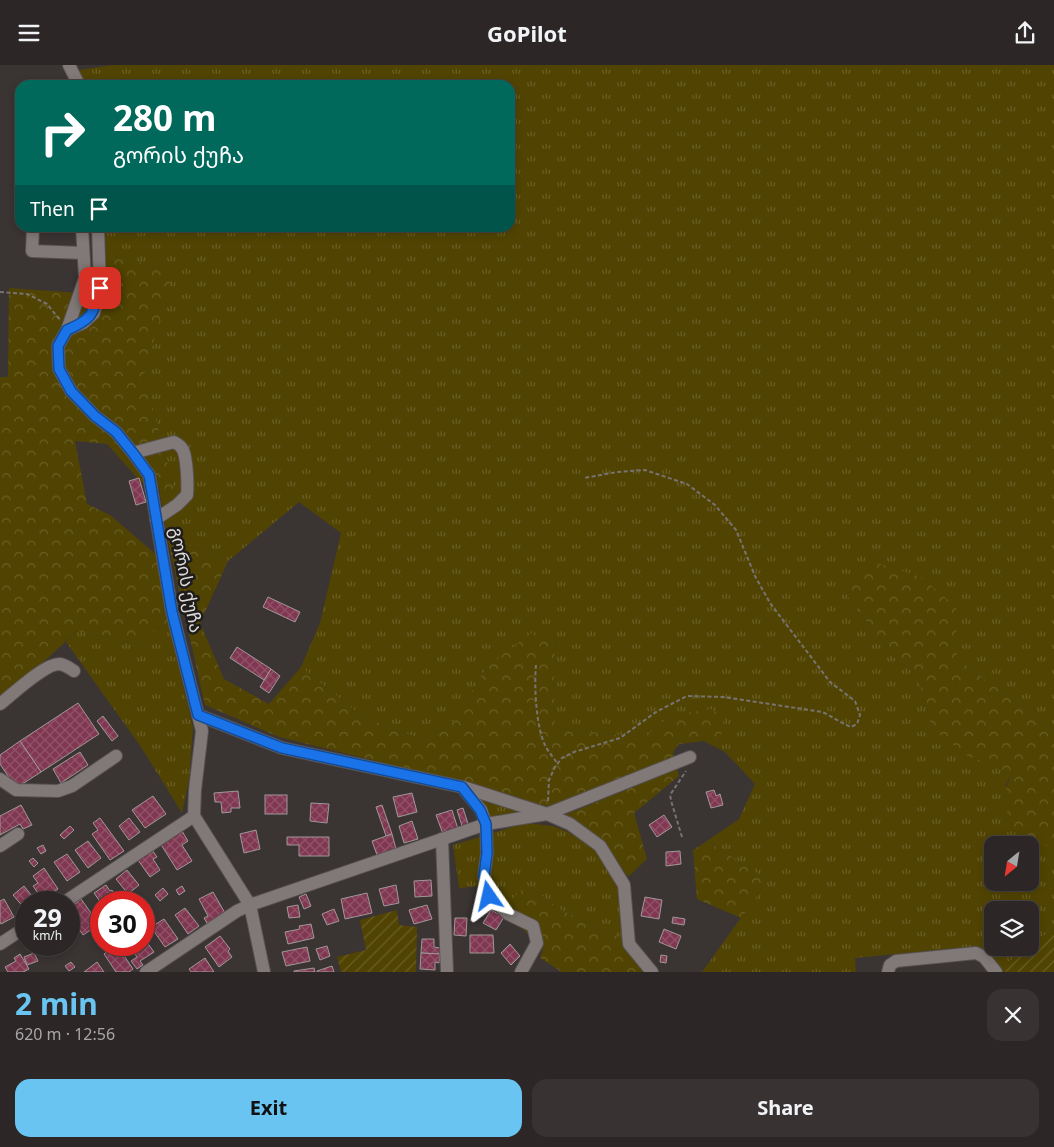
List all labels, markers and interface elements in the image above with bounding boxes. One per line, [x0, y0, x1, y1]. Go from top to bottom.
text: GoPilot [487, 18, 567, 48]
icon: menu [15, 19, 43, 47]
icon: share [1011, 19, 1039, 47]
text: 280 m [113, 94, 216, 141]
icon: right [30, 100, 95, 165]
text: გორის ქუჩა [113, 139, 244, 169]
icon: arrive [85, 195, 113, 223]
text: Then [30, 196, 75, 222]
pin [79, 267, 121, 309]
icon: arrive [86, 274, 114, 302]
street label: გორის ქუჩა [165, 525, 209, 635]
north arrow [984, 836, 1039, 891]
map controls [984, 836, 1039, 956]
position arrow [462, 869, 514, 921]
speed limit sign: 30 [90, 891, 155, 956]
text: 29 [33, 900, 62, 934]
button: layers [984, 901, 1039, 956]
text: km/h [33, 927, 62, 944]
text: 2 min [15, 983, 98, 1024]
button: close [987, 989, 1039, 1041]
text: 620 m · 12:56 [15, 1023, 115, 1045]
button: Exit [15, 1079, 522, 1137]
button: Share [532, 1079, 1039, 1137]

